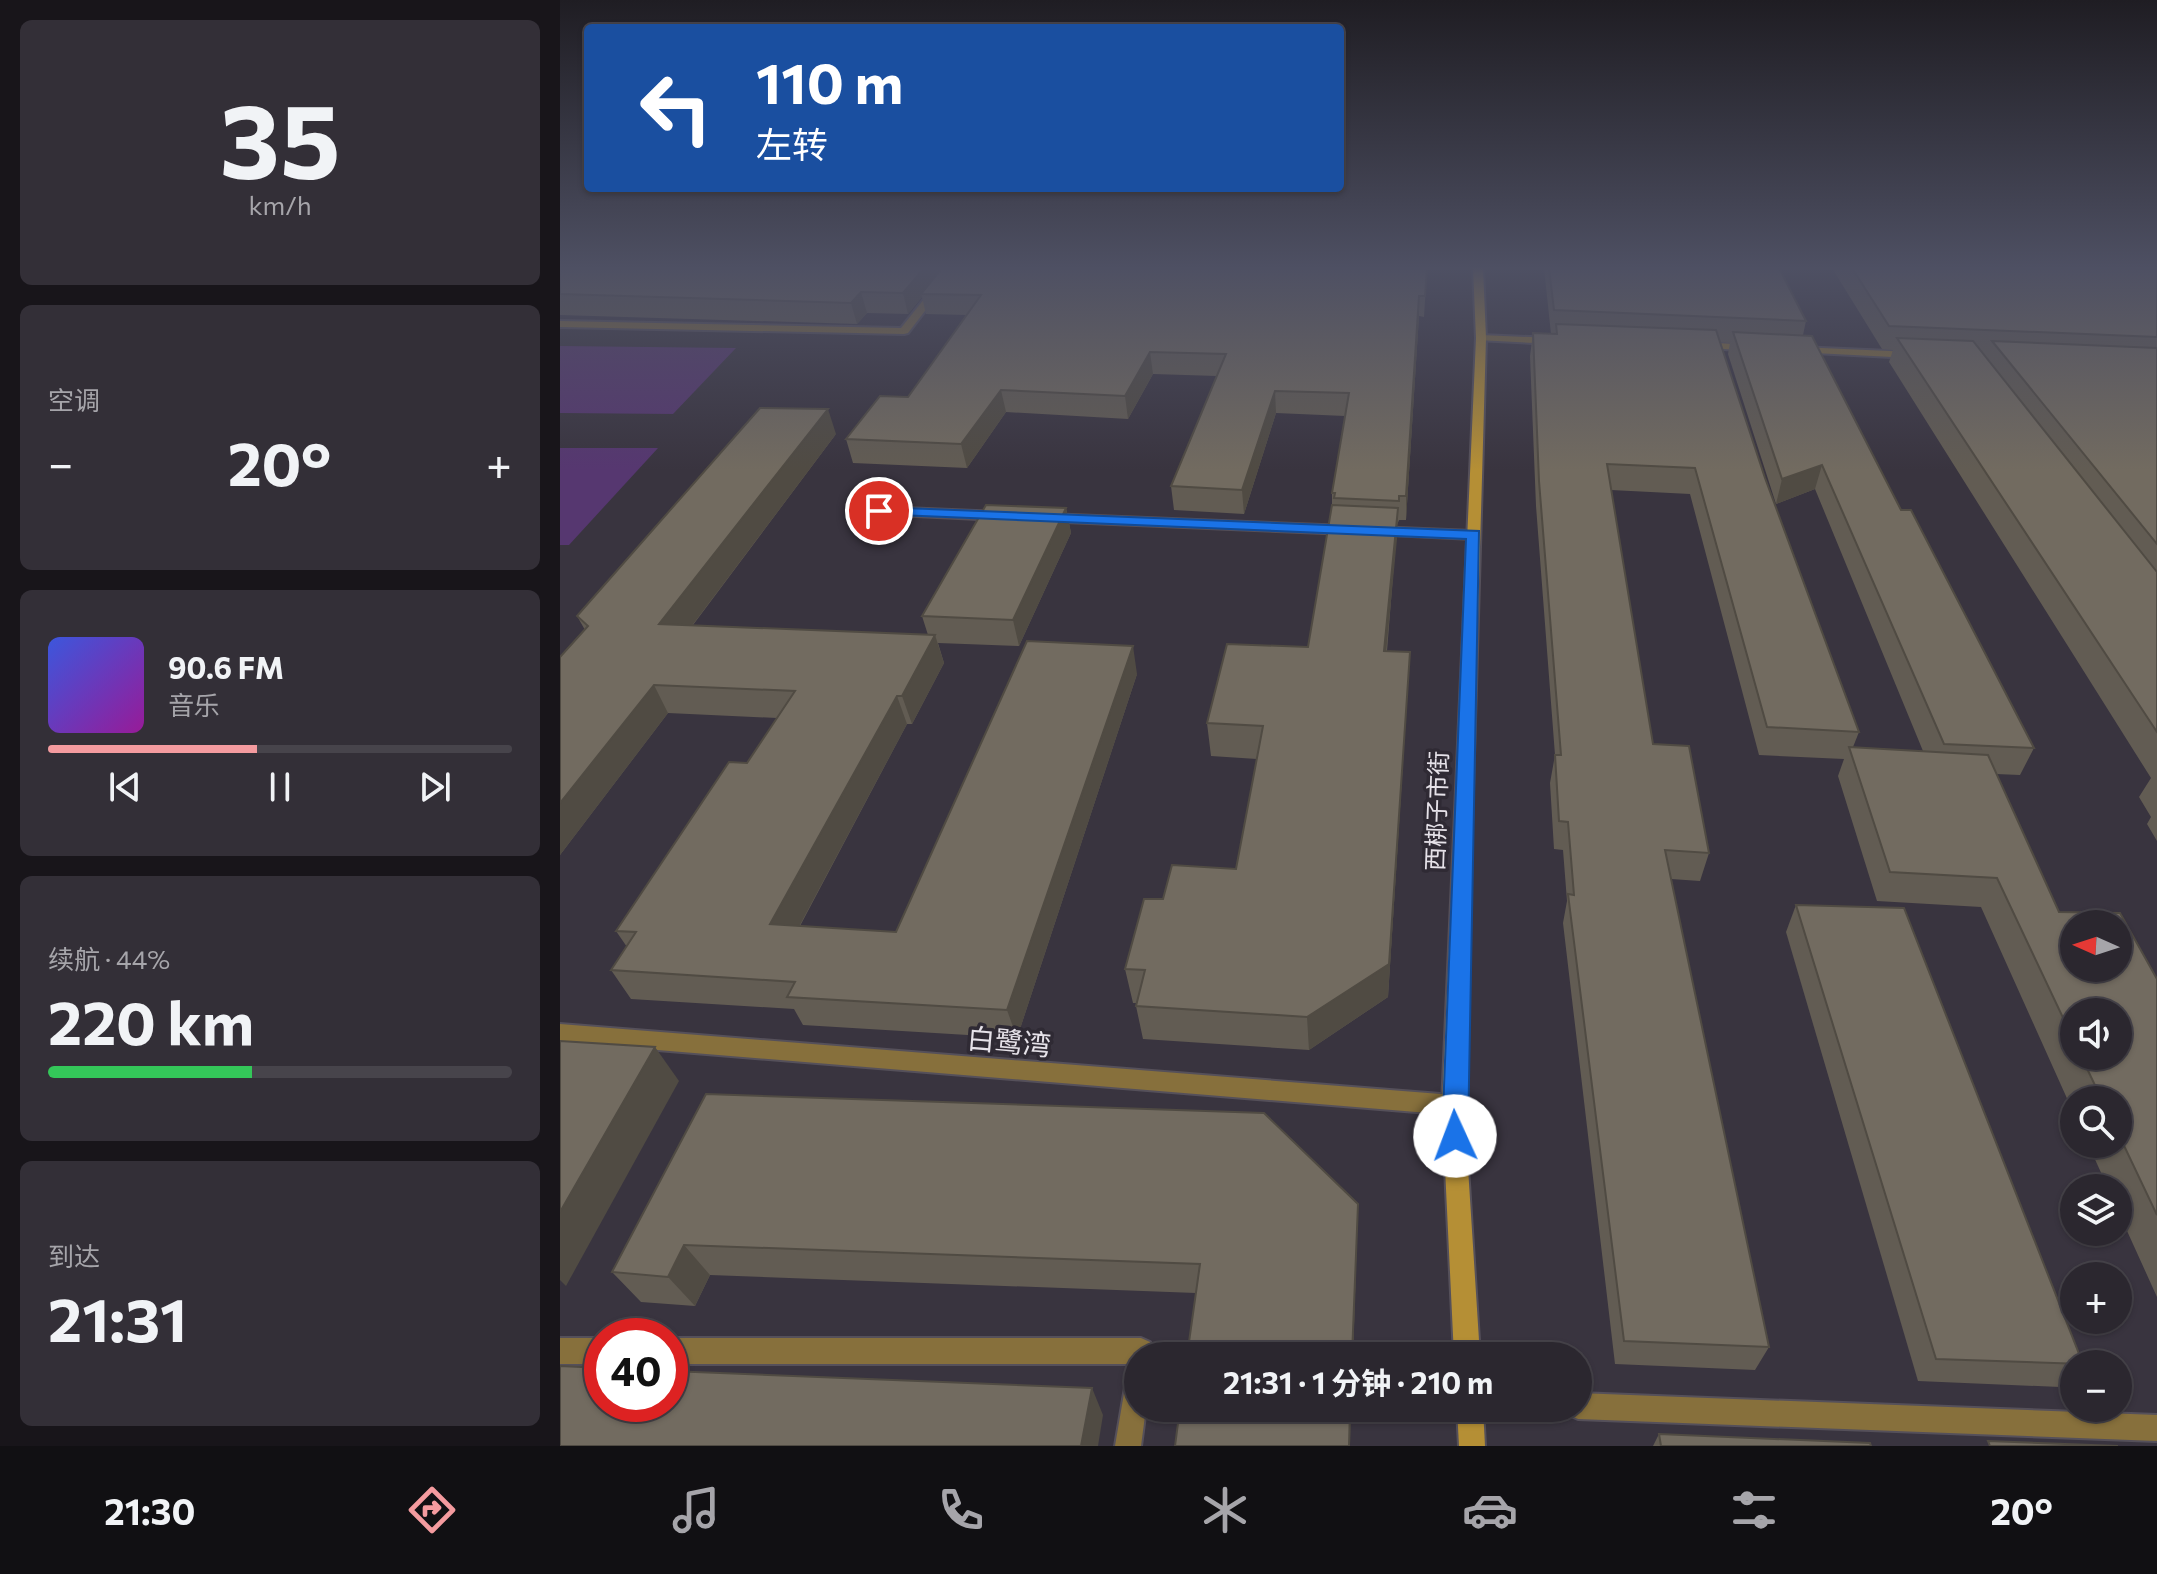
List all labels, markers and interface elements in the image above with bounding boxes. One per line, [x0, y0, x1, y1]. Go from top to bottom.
text: 110 m [756, 47, 903, 116]
icon: left [624, 56, 728, 160]
text: 35 [219, 73, 341, 200]
text: 左转 [756, 121, 828, 165]
text: km/h [248, 189, 312, 220]
text: 空调 [48, 384, 100, 415]
text: 20° [228, 425, 331, 498]
text: − [48, 435, 73, 489]
text: + [486, 435, 512, 489]
pin [845, 477, 913, 545]
icon: arrive [857, 489, 901, 533]
text: 90.6 FM [168, 648, 284, 685]
text: 音乐 [168, 689, 220, 720]
street label: 西梆子市街 [1419, 751, 1453, 871]
icon: previous [103, 765, 147, 809]
icon: pause [258, 765, 302, 809]
icon: next [413, 765, 457, 809]
north arrow [2060, 910, 2132, 982]
map controls [2060, 910, 2132, 1422]
text: 续航 · 44% [48, 943, 170, 974]
text: 220 km [48, 984, 254, 1057]
button: sound [2060, 998, 2132, 1070]
street label: 白鹭湾 [966, 1020, 1052, 1062]
button: search [2060, 1086, 2132, 1158]
position arrow [1413, 1094, 1497, 1178]
button: layers [2060, 1174, 2132, 1246]
text: 到达 [48, 1240, 100, 1271]
button: + [2060, 1262, 2132, 1334]
text: 21:31 [48, 1281, 187, 1354]
speed limit sign: 40 [584, 1318, 688, 1422]
button: − [2060, 1350, 2132, 1422]
text: 21:31 · 1 分钟 · 210 m [1223, 1363, 1493, 1400]
icon: directions [404, 1482, 460, 1538]
icon: music [668, 1482, 724, 1538]
icon: phone [933, 1482, 989, 1538]
icon: climate [1197, 1482, 1253, 1538]
icon: car [1462, 1482, 1518, 1538]
icon: filters [1726, 1482, 1782, 1538]
text: 21:30 [104, 1488, 195, 1532]
text: 20° [1991, 1488, 2053, 1532]

